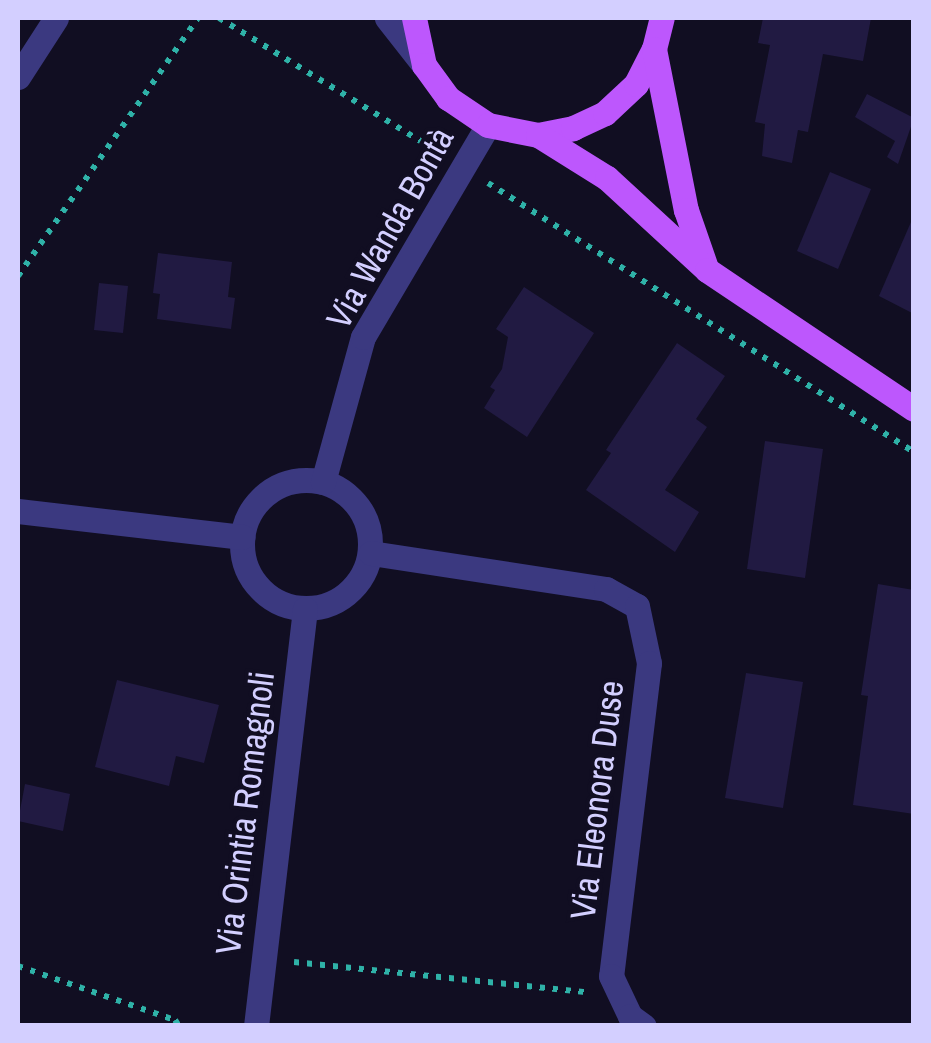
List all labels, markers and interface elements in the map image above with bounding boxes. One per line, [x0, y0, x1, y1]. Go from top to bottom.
street label: Via Wanda Bontà [317, 120, 463, 336]
street label: Via Orintia Romagnoli [207, 669, 283, 957]
street label: Via Eleonora Duse [562, 678, 632, 922]

